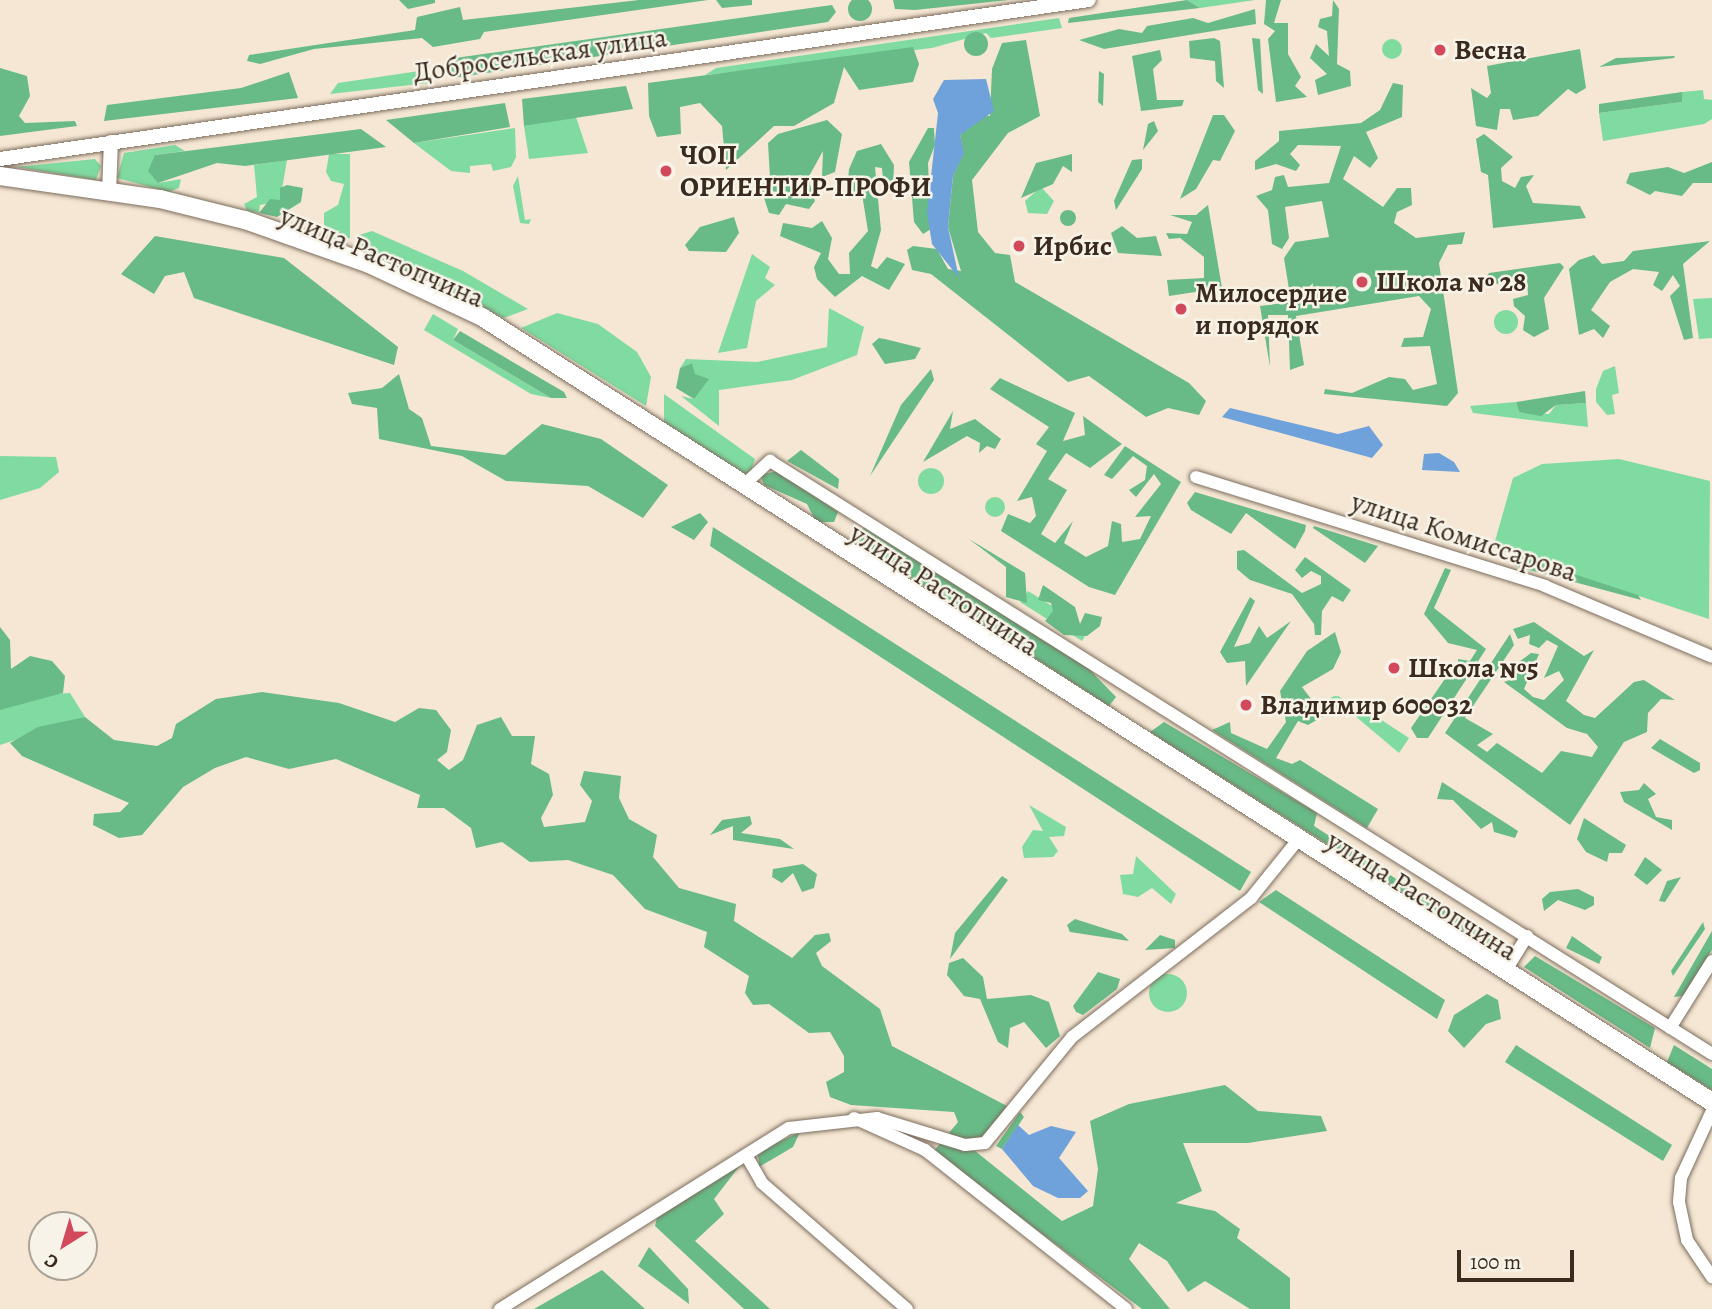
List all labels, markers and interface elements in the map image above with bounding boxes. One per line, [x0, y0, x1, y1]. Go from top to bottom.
street label: Добросельская улица [411, 21, 669, 89]
place label: Весна [1454, 33, 1526, 67]
marker: Весна [1432, 42, 1448, 58]
place label: ЧОП ОРИЕНТИР-ПРОФИ [680, 138, 931, 204]
marker: ЧОП ОРИЕНТИР-ПРОФИ [658, 163, 674, 179]
street label: улица Растопчина [275, 199, 489, 315]
place label: Ирбис [1033, 229, 1112, 263]
marker: Ирбис [1011, 238, 1027, 254]
place label: Школа № 28 [1376, 265, 1526, 299]
marker: Школа № 28 [1354, 274, 1370, 290]
place label: Милосердие и порядок [1195, 276, 1347, 342]
marker: Милосердие и порядок [1173, 301, 1189, 317]
street label: улица Комиссарова [1347, 485, 1581, 589]
street label: улица Растопчина [843, 516, 1045, 664]
place label: Школа №5 [1408, 651, 1539, 685]
marker: Школа №5 [1386, 660, 1402, 676]
place label: Владимир 600032 [1260, 688, 1473, 722]
marker: Владимир 600032 [1238, 697, 1254, 713]
street label: улица Растопчина [1320, 824, 1524, 968]
north arrow [28, 1211, 98, 1281]
scale bar [1460, 1236, 1577, 1280]
text: С [39, 1247, 64, 1275]
text: 100 m [1470, 1248, 1521, 1276]

